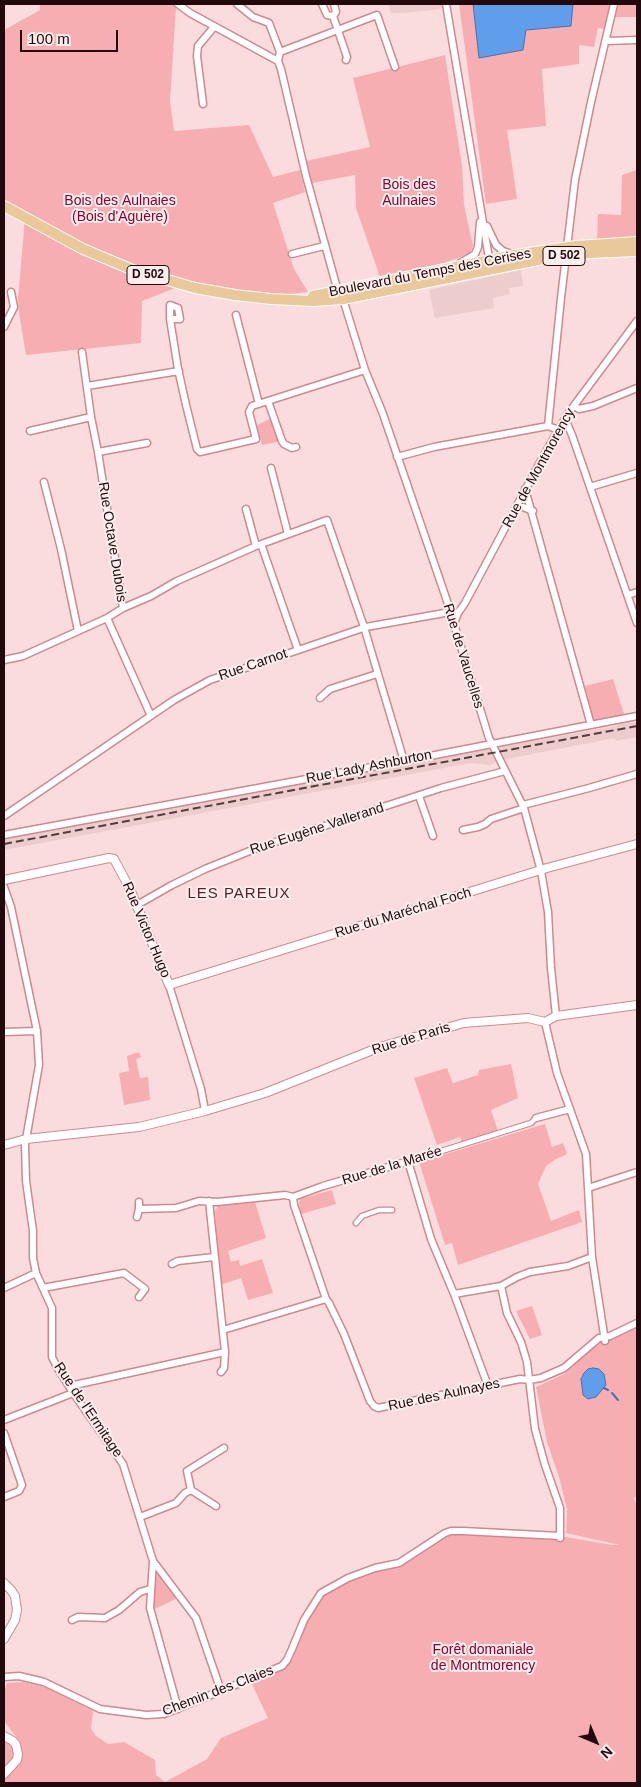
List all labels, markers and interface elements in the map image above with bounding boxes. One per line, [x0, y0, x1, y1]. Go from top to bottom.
scale bar [22, 20, 120, 52]
text: 100 m [28, 30, 70, 47]
park label: Bois des Aulnaies [382, 177, 436, 210]
park label: Bois des Aulnaies (Bois d'Aguère) [64, 193, 176, 226]
street label: Boulevard du Temps des Cerises [328, 245, 532, 301]
road number: D 502 [543, 247, 585, 266]
road number: D 502 [127, 266, 169, 284]
street label: Rue de Montmorency [499, 405, 579, 531]
street label: Rue Octave Dubois [94, 481, 130, 603]
street label: Rue de Vaucelles [439, 602, 487, 710]
street label: Rue Carnot [216, 645, 290, 685]
street label: Rue Lady Ashburton [305, 747, 433, 787]
street label: Rue Eugène Vallerand [248, 799, 386, 859]
street label: Rue Victor Hugo [118, 880, 174, 980]
street label: Rue du Maréchal Foch [333, 884, 473, 942]
district label: LES PAREUX [186, 885, 292, 903]
street label: Rue de Paris [370, 1019, 452, 1059]
street label: Rue de la Marée [340, 1143, 444, 1189]
street label: Rue de l'Ermitage [50, 1359, 126, 1461]
street label: Rue des Aulnayes [387, 1375, 501, 1415]
park label: Forêt domaniale de Montmorency [431, 1642, 535, 1674]
street label: Chemin des Claies [160, 1662, 276, 1720]
north arrow [571, 1717, 621, 1767]
text: N [597, 1743, 616, 1762]

